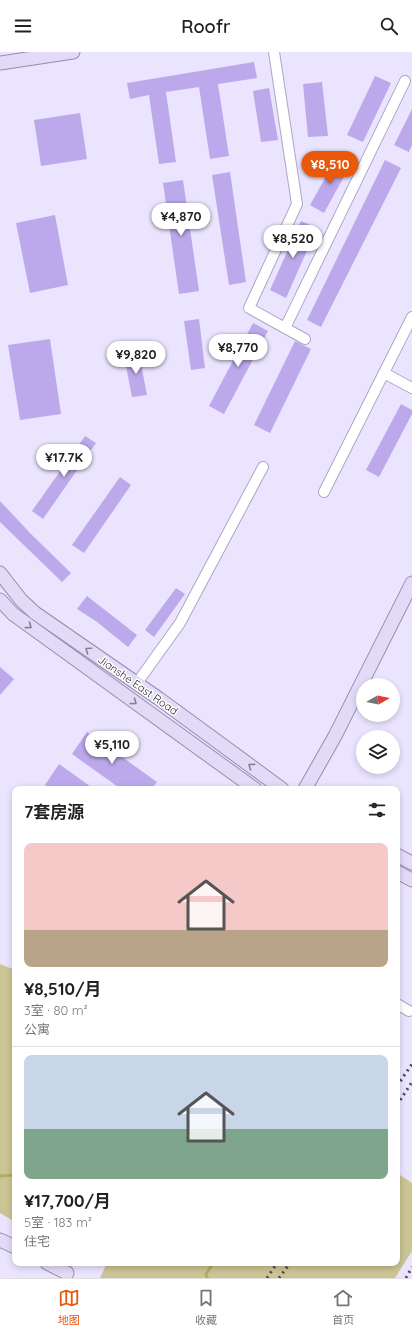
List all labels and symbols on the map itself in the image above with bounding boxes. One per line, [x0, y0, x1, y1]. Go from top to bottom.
pin: ¥8,510 [297, 151, 363, 185]
pin: ¥4,870 [148, 203, 214, 237]
pin: ¥8,520 [260, 225, 326, 259]
pin: ¥8,770 [205, 334, 271, 368]
pin: ¥9,820 [103, 341, 169, 375]
pin: ¥17.7K [31, 444, 97, 478]
one-way arrow [24, 621, 31, 628]
one-way arrow [85, 647, 92, 655]
street label: Jianshe East Road [95, 652, 181, 718]
north arrow [356, 678, 400, 722]
one-way arrow [130, 697, 137, 705]
pin: ¥5,110 [79, 731, 145, 765]
one-way arrow [248, 763, 255, 771]

